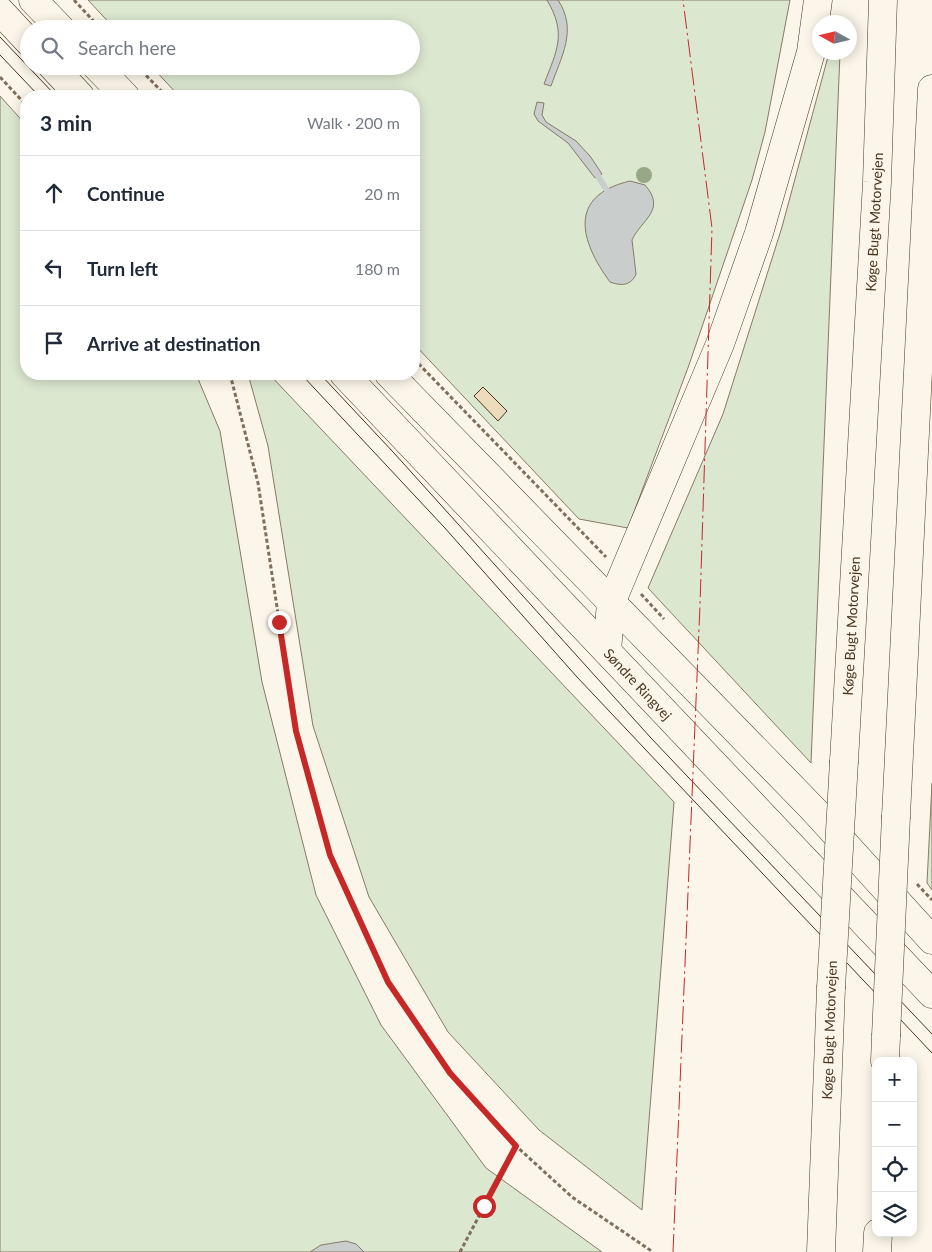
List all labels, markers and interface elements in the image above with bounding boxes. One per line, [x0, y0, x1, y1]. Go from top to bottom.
north arrow [812, 15, 857, 60]
search box [20, 20, 420, 75]
icon: search [38, 34, 66, 62]
text: Search here [78, 36, 176, 59]
text: 3 min [40, 110, 92, 135]
text: Walk · 200 m [307, 113, 400, 132]
street label: Køge Bugt Motorvejen [862, 152, 886, 292]
icon: ahead [40, 179, 68, 207]
text: Continue [87, 182, 165, 205]
text: 20 m [364, 184, 400, 203]
icon: left [40, 254, 68, 282]
text: Turn left [87, 257, 158, 280]
text: 180 m [355, 259, 400, 278]
icon: arrive [40, 329, 68, 357]
text: Arrive at destination [87, 332, 260, 355]
street label: Køge Bugt Motorvejen [839, 556, 863, 696]
route end [268, 611, 291, 634]
street label: Søndre Ringvej [600, 645, 676, 723]
street label: Køge Bugt Motorvejen [818, 960, 840, 1100]
map controls [872, 1057, 917, 1237]
button: + [872, 1057, 917, 1102]
button: − [872, 1102, 917, 1147]
button: locate [872, 1147, 917, 1192]
button: layers [872, 1192, 917, 1237]
route start [473, 1195, 496, 1218]

